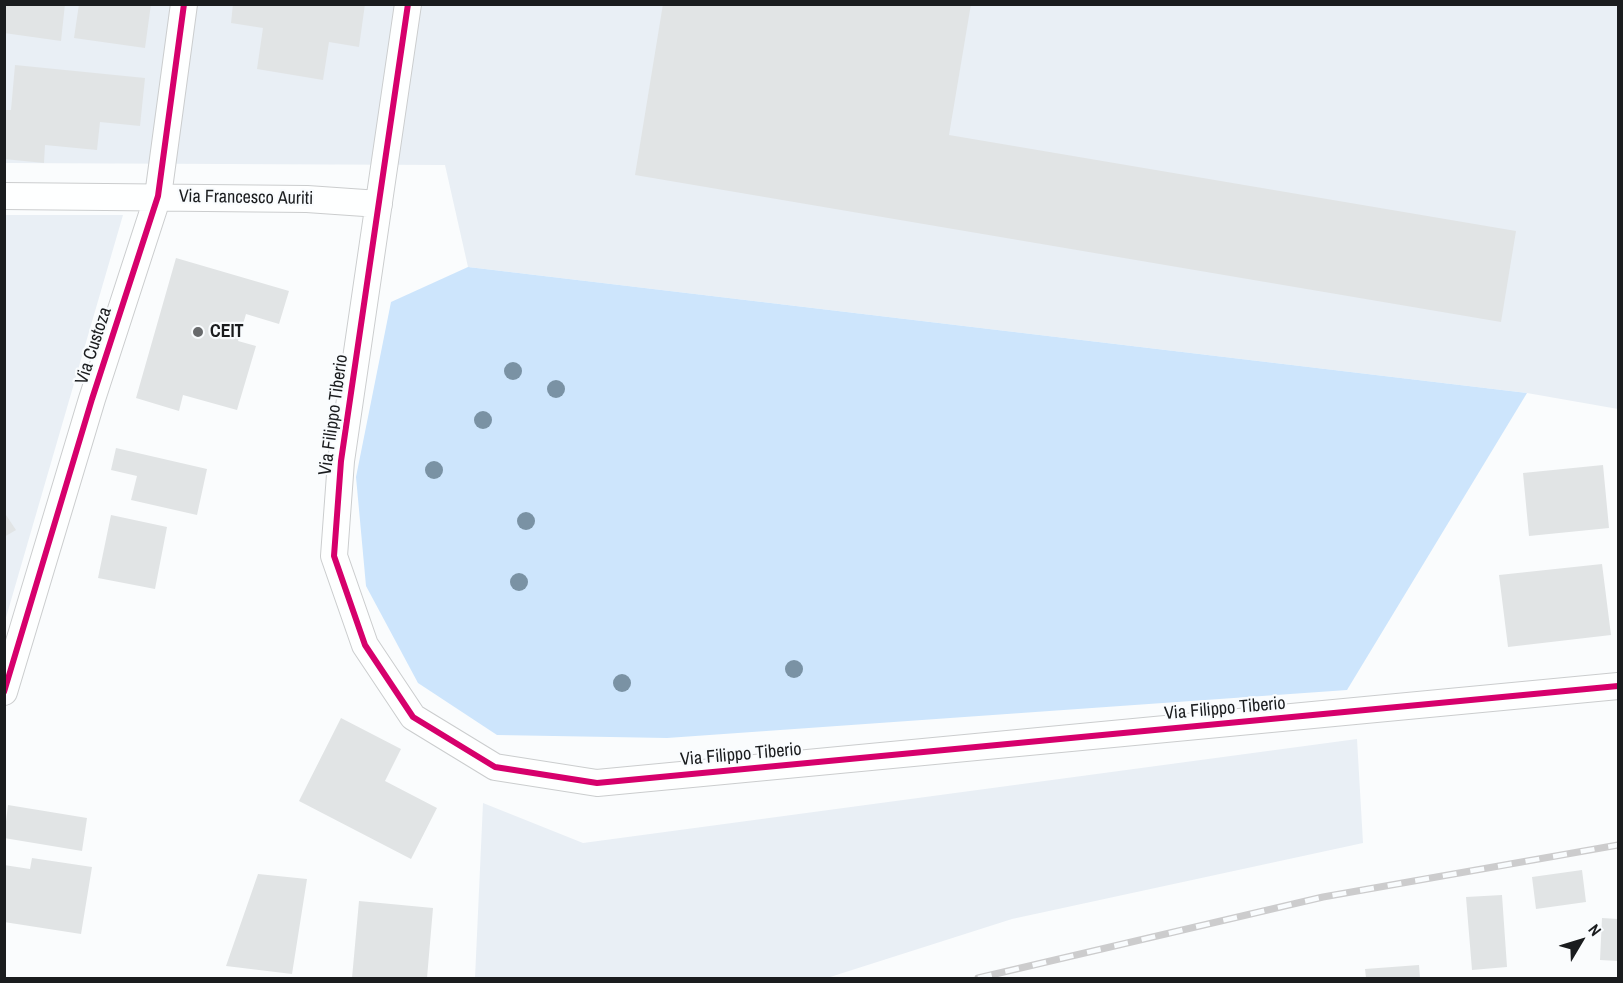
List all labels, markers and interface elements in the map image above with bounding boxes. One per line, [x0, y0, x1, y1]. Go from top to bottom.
street label: Via Francesco Auriti [179, 186, 313, 210]
street label: Via Custoza [71, 305, 117, 387]
place label: CEIT [210, 321, 244, 343]
marker: CEIT [191, 325, 205, 339]
street label: Via Filippo Tiberio [315, 353, 353, 477]
street label: Via Filippo Tiberio [1163, 693, 1287, 725]
street label: Via Filippo Tiberio [679, 739, 803, 771]
north arrow [1551, 911, 1611, 971]
text: N [1584, 919, 1607, 940]

